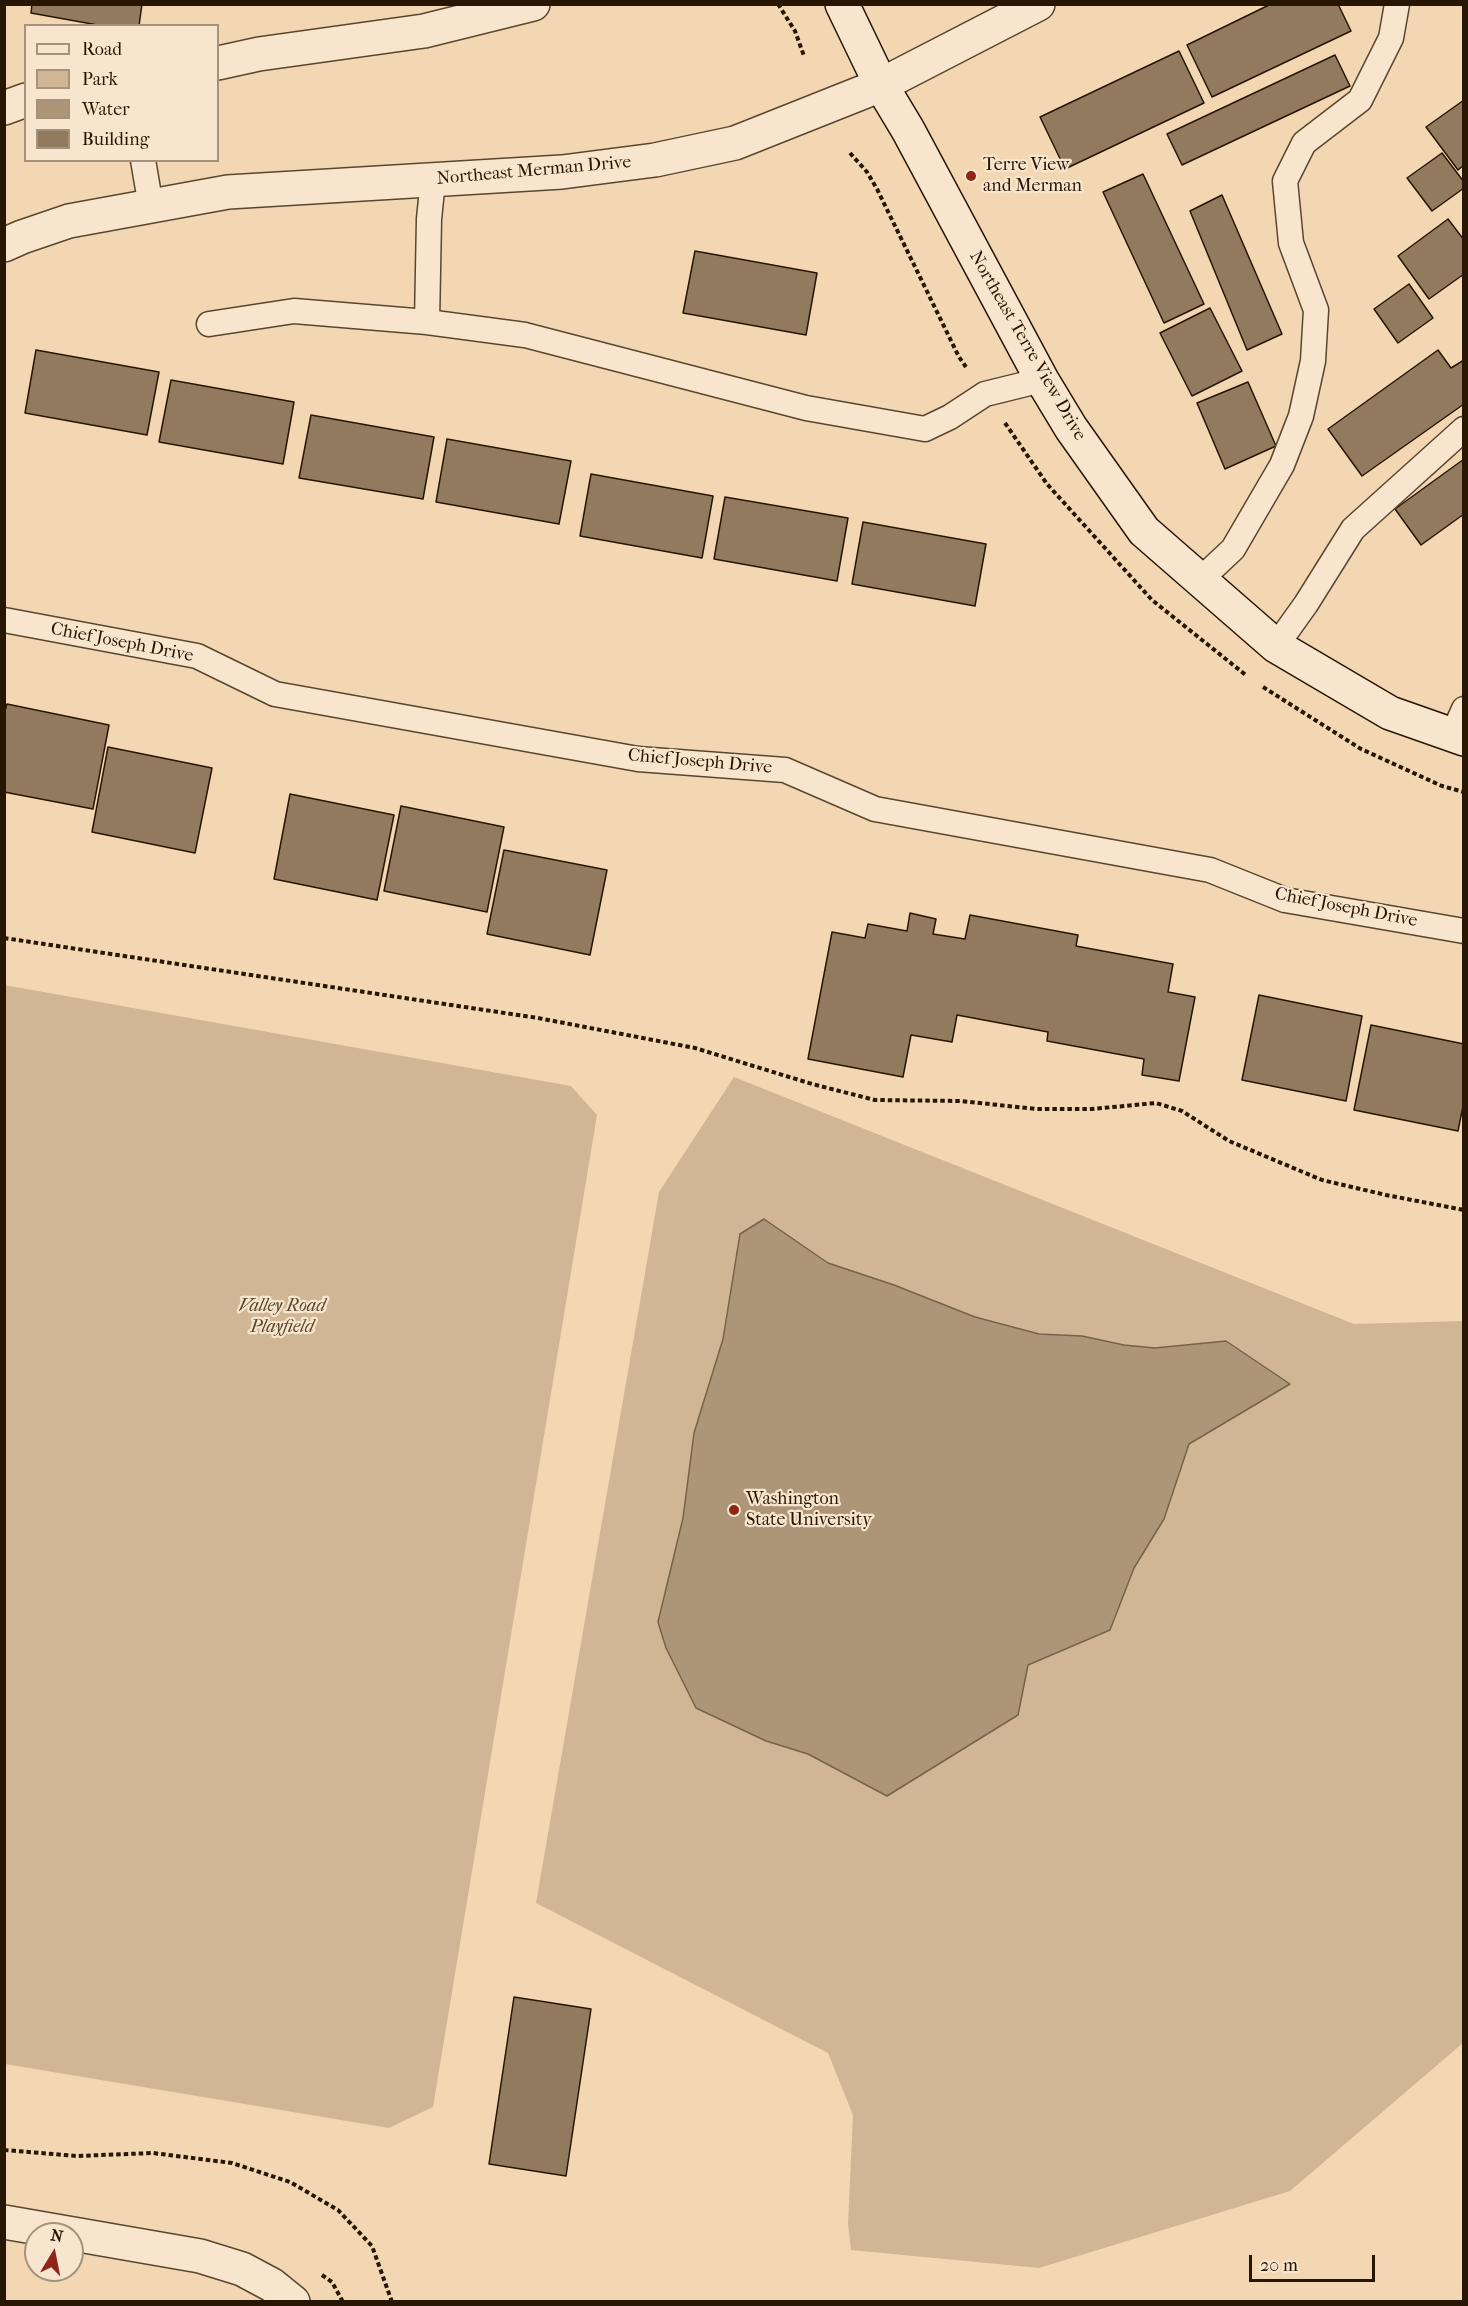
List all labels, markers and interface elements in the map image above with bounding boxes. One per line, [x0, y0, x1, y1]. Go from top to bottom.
legend [24, 24, 219, 162]
text: Road [82, 39, 122, 60]
text: Park [82, 69, 118, 90]
text: Water [82, 99, 130, 120]
text: Building [82, 129, 149, 150]
street label: Northeast Merman Drive [436, 152, 632, 190]
place label: Terre View and Merman [983, 155, 1082, 198]
marker: Terre View and Merman [964, 169, 978, 183]
street label: Northeast Terre View Drive [964, 247, 1090, 445]
street label: Chief Joseph Drive [49, 619, 195, 667]
street label: Chief Joseph Drive [627, 745, 773, 779]
street label: Chief Joseph Drive [1273, 884, 1419, 932]
park label: Valley Road Playfield [239, 1296, 325, 1338]
place label: Washington State University [746, 1489, 872, 1532]
marker: Washington State University [727, 1503, 741, 1517]
north arrow [24, 2222, 84, 2282]
text: N [49, 2225, 64, 2246]
scale bar [1252, 2243, 1378, 2281]
text: 20 m [1260, 2255, 1298, 2276]

